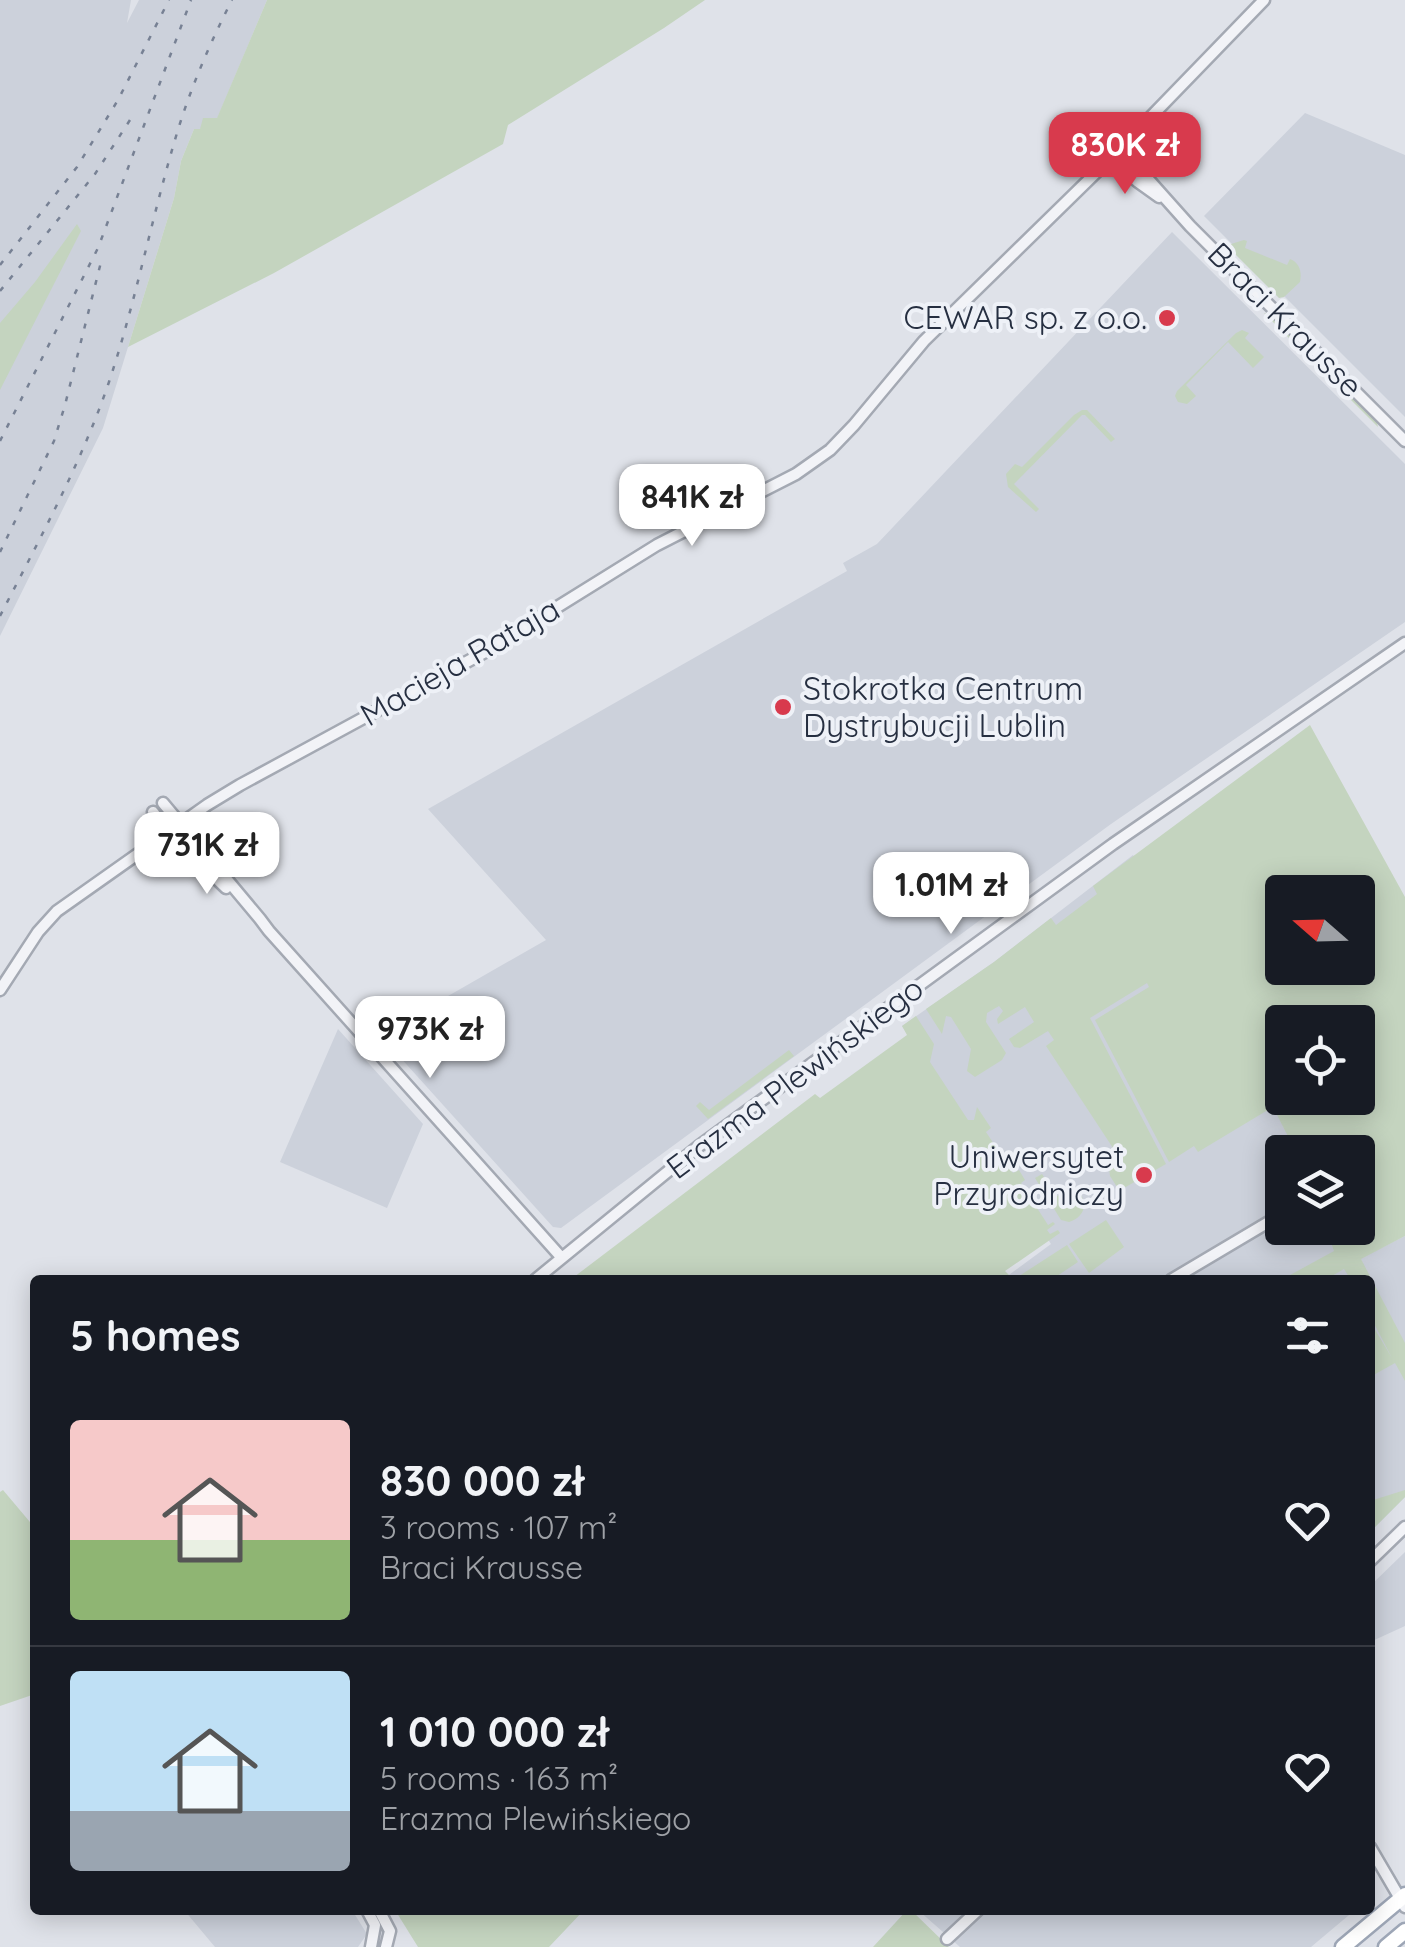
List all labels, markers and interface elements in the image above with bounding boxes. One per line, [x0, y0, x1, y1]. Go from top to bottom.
pin: 830K zł [1033, 112, 1217, 197]
text: 830K zł [1071, 124, 1179, 164]
street label: Braci Krausse [1200, 233, 1372, 405]
place label: CEWAR sp. z o.o. [904, 297, 1147, 337]
marker: CEWAR sp. z o.o. [1156, 307, 1178, 329]
pin: 841K zł [600, 464, 784, 549]
text: 841K zł [641, 476, 743, 516]
street label: Macieja Rataja [353, 588, 566, 734]
place label: Stokrotka Centrum Dystrybucji Lublin [803, 668, 1083, 745]
marker: Stokrotka Centrum Dystrybucji Lublin [772, 696, 794, 718]
pin: 731K zł [115, 812, 299, 897]
text: 731K zł [156, 824, 258, 864]
pin: 1.01M zł [848, 852, 1054, 937]
text: 1.01M zł [895, 864, 1007, 904]
north arrow [1265, 875, 1375, 985]
map controls [1265, 875, 1375, 1245]
street label: Erazma Plewińskiego [658, 968, 931, 1187]
pin: 973K zł [338, 996, 522, 1081]
button: locate [1265, 1005, 1375, 1115]
text: 973K zł [377, 1008, 483, 1048]
button: layers [1265, 1135, 1375, 1245]
place label: Uniwersytet Przyrodniczy [933, 1136, 1124, 1213]
marker: Uniwersytet Przyrodniczy [1133, 1164, 1155, 1186]
icon: filters [1280, 1308, 1335, 1363]
text: 5 homes [70, 1309, 241, 1362]
text: 830 000 zł [380, 1454, 584, 1507]
icon: home [150, 1460, 270, 1580]
icon: heart [1280, 1493, 1335, 1548]
text: 3 rooms · 107 m² [380, 1507, 617, 1547]
text: Braci Krausse [380, 1547, 583, 1587]
text: 1 010 000 zł [380, 1705, 609, 1758]
icon: home [150, 1711, 270, 1831]
icon: heart [1280, 1744, 1335, 1799]
text: 5 rooms · 163 m² [380, 1758, 618, 1798]
text: Erazma Plewińskiego [380, 1798, 691, 1838]

